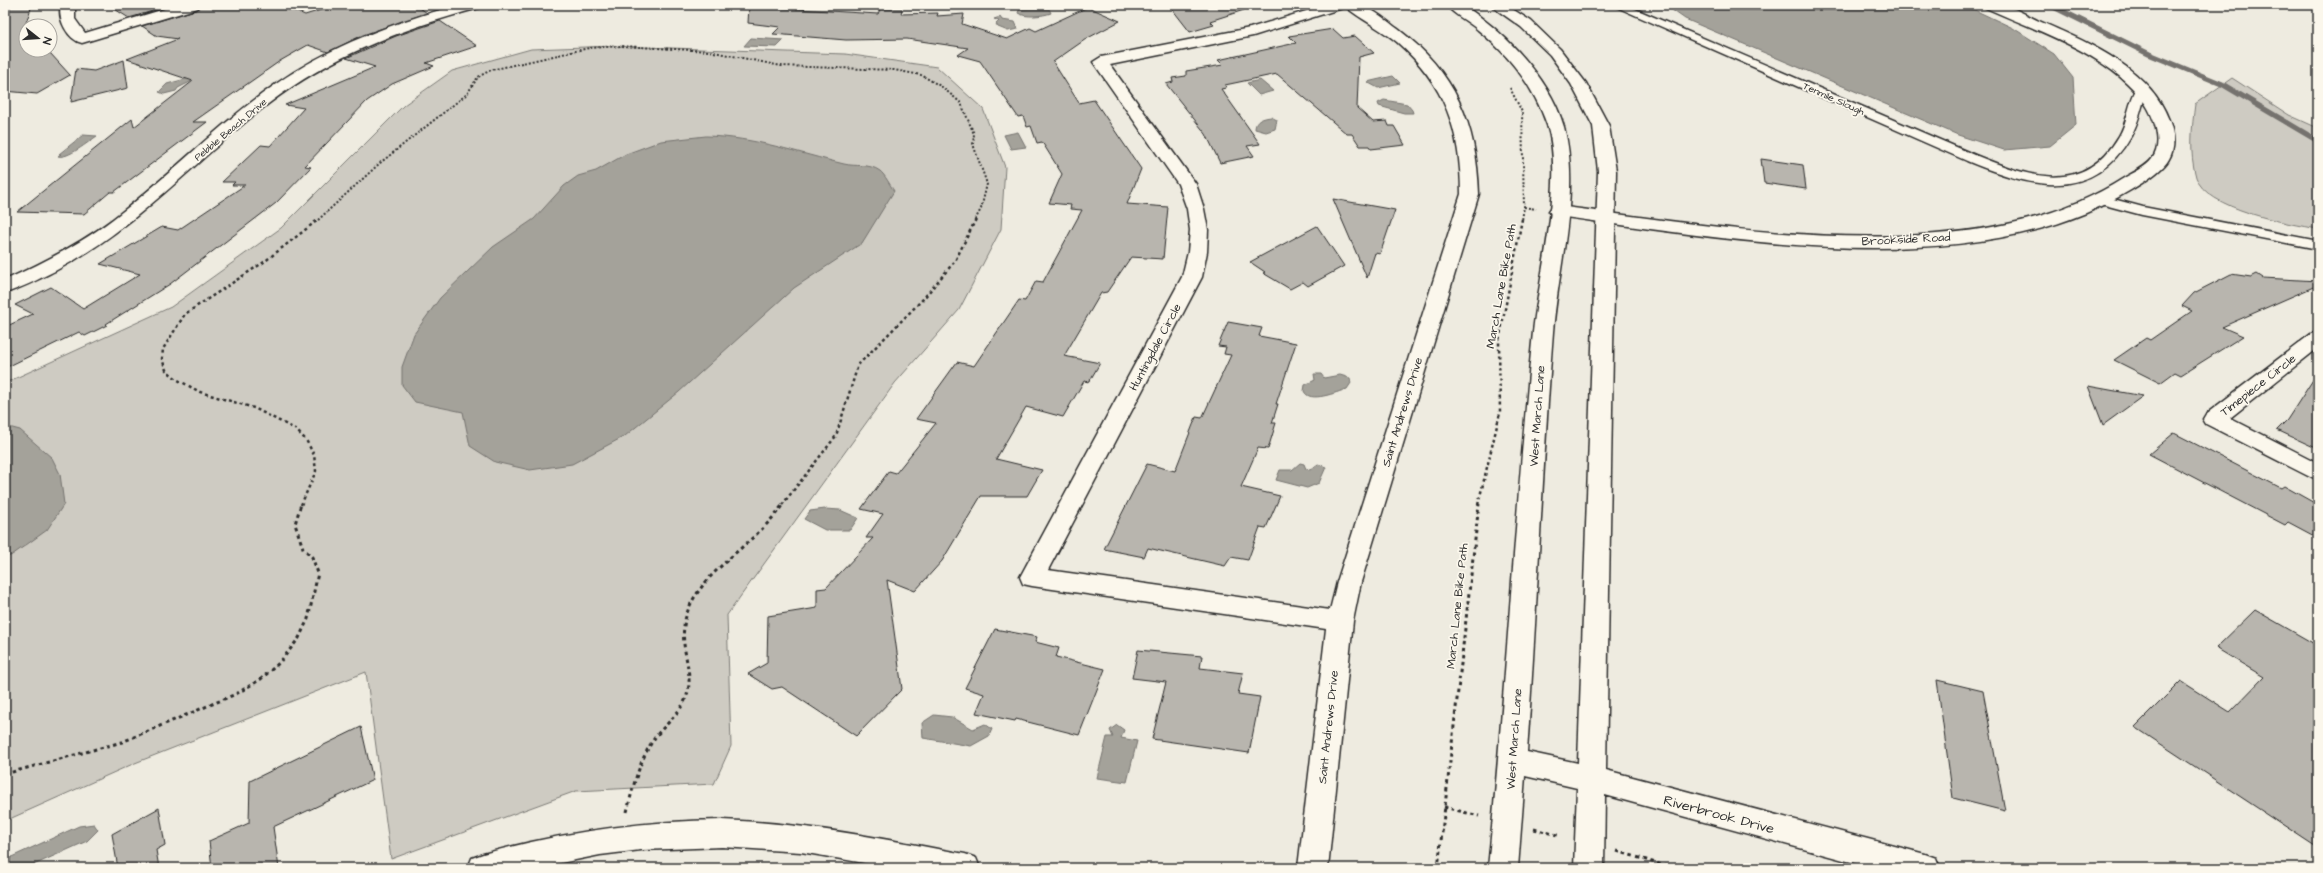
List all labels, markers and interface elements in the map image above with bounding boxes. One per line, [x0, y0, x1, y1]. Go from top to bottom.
north arrow [18, 18, 58, 58]
text: N [39, 35, 55, 46]
street label: Tenmile Slough [1800, 79, 1867, 120]
street label: Pebble Beach Drive [191, 95, 270, 164]
street label: March Lane Bike Path [1482, 222, 1521, 350]
street label: Brookside Road [1861, 229, 1951, 250]
street label: Huntingdale Circle [1125, 300, 1187, 394]
street label: Timepiece Circle [2217, 350, 2300, 420]
street label: Saint Andrews Drive [1378, 355, 1427, 469]
street label: West March Lane [1525, 364, 1550, 467]
street label: March Lane Bike Path [1442, 542, 1473, 670]
street label: Saint Andrews Drive [1314, 669, 1343, 784]
street label: West March Lane [1502, 687, 1527, 790]
street label: Riverbrook Drive [1661, 791, 1777, 839]

